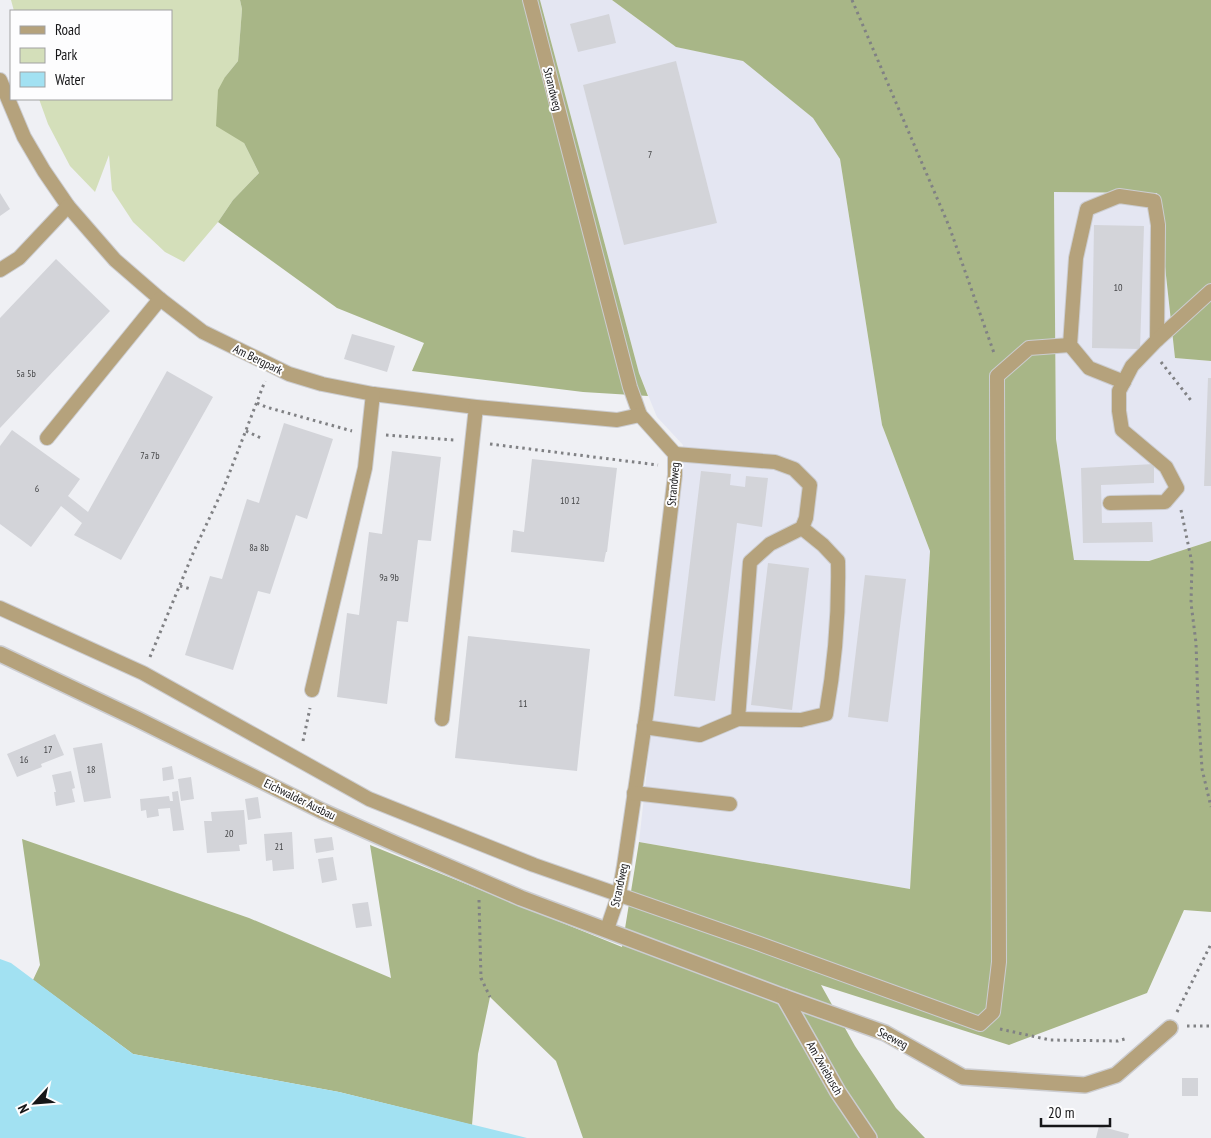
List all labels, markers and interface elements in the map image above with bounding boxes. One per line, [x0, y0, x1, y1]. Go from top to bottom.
legend [10, 10, 172, 100]
text: Road [55, 20, 81, 39]
text: Park [55, 45, 77, 64]
street label: Strandweg [540, 66, 566, 112]
text: Water [55, 70, 86, 89]
house number: 7 [648, 148, 652, 161]
house number: 10 [1114, 281, 1123, 294]
street label: Am Bergpark [231, 341, 285, 378]
house number: 5a 5b [16, 367, 36, 380]
house number: 7a 7b [140, 449, 160, 462]
street label: Strandweg [664, 461, 682, 507]
house number: 6 [35, 482, 40, 495]
house number: 10 12 [560, 494, 580, 507]
house number: 8a 8b [249, 541, 269, 554]
house number: 9a 9b [379, 571, 399, 584]
house number: 11 [519, 697, 528, 710]
house number: 17 [44, 743, 53, 756]
house number: 16 [20, 753, 29, 766]
house number: 18 [87, 763, 96, 776]
street label: Eichwalder Ausbau [262, 775, 338, 823]
house number: 20 [225, 827, 234, 840]
house number: 21 [275, 840, 284, 853]
street label: Strandweg [607, 862, 631, 908]
street label: Seeweg [875, 1024, 911, 1052]
street label: Am Zwiebusch [804, 1038, 846, 1098]
north arrow [10, 1078, 60, 1128]
scale bar [1041, 1096, 1110, 1128]
text: N [14, 1101, 33, 1116]
text: 20 m [1048, 1103, 1074, 1122]

